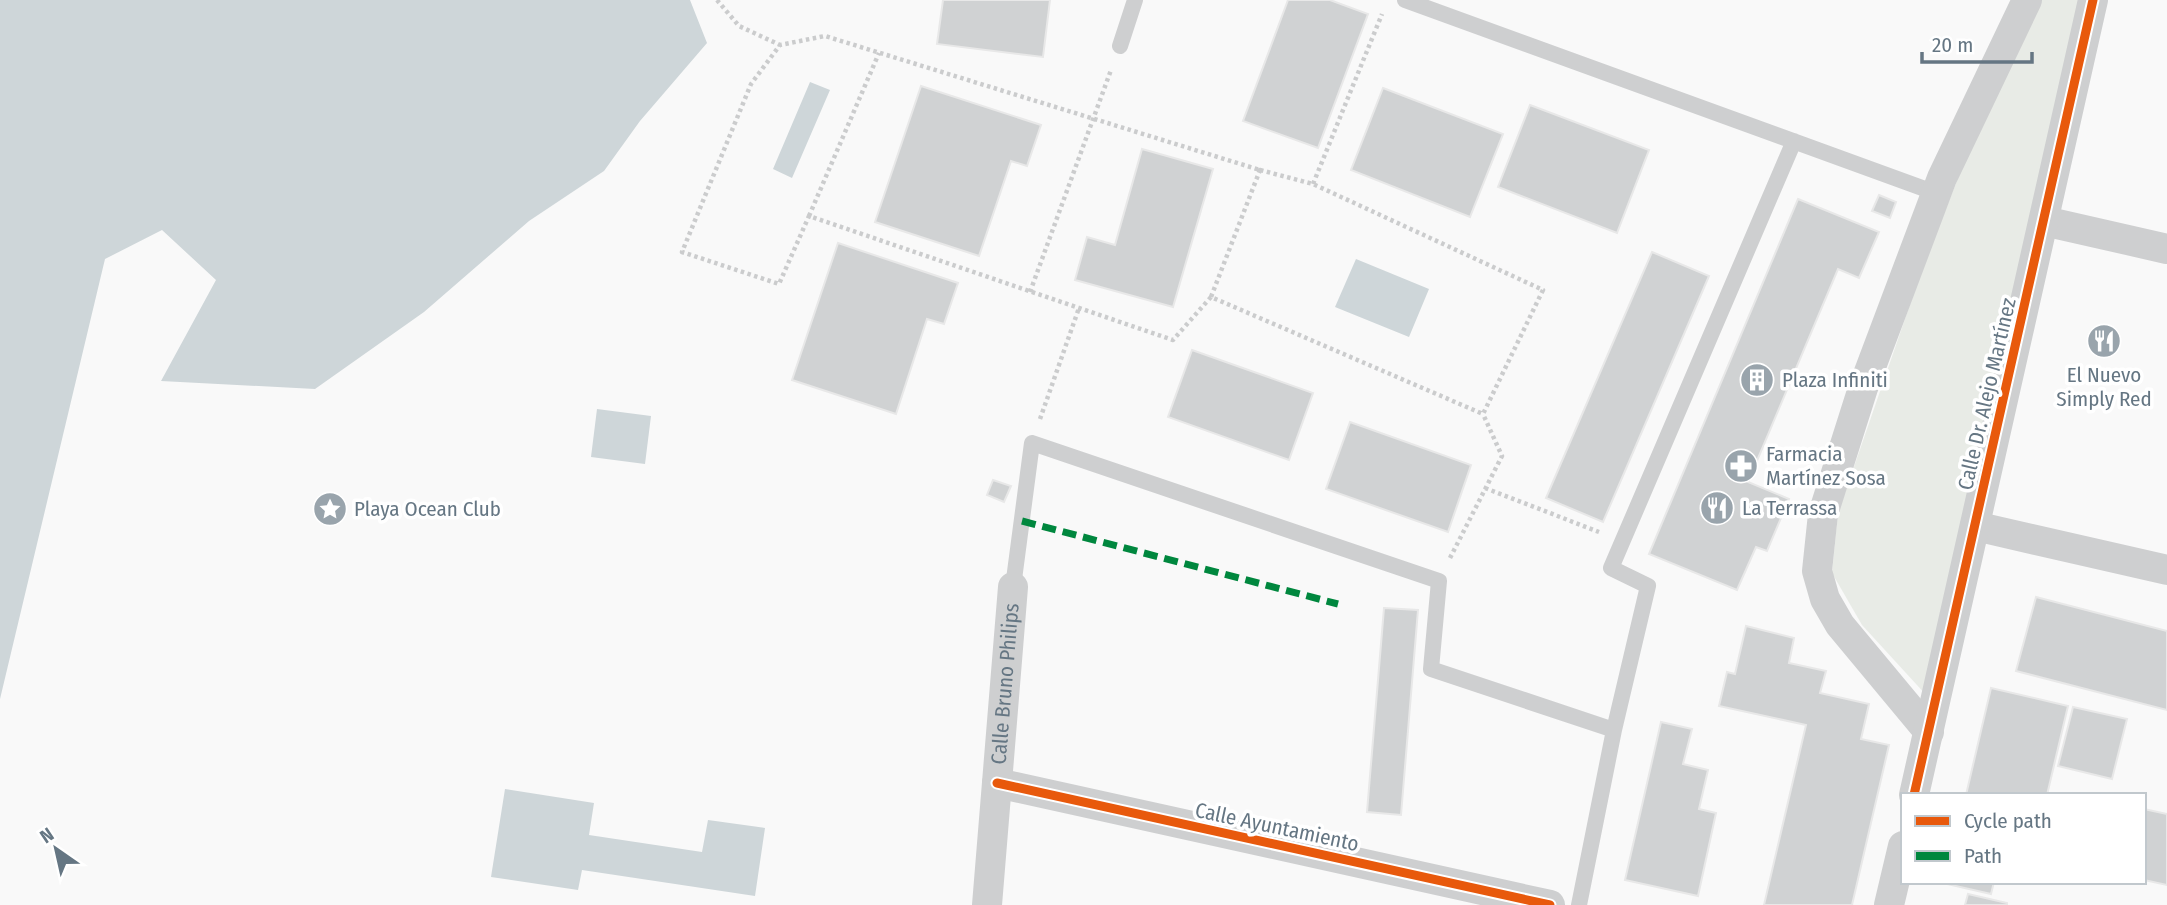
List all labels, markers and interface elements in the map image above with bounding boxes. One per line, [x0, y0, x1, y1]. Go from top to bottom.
scale bar [1922, 21, 2032, 65]
text: 20 m [1932, 32, 1973, 58]
street label: Calle Dr. Alejo Martínez [1952, 295, 2022, 493]
restaurant icon: El Nuevo Simply Red [2085, 322, 2123, 360]
building icon: Plaza Infiniti [1738, 361, 1776, 399]
place label: El Nuevo Simply Red [2056, 362, 2152, 412]
place label: Plaza Infiniti [1782, 367, 1888, 393]
place label: Farmacia Martínez Sosa [1766, 441, 1886, 491]
pharmacy icon: Farmacia Martínez Sosa [1722, 447, 1760, 485]
restaurant icon: La Terrassa [1698, 489, 1736, 527]
place icon: Playa Ocean Club [311, 490, 349, 528]
place label: La Terrassa [1742, 495, 1837, 521]
place label: Playa Ocean Club [354, 496, 501, 522]
street label: Calle Bruno Philips [986, 602, 1025, 765]
legend [1901, 793, 2146, 884]
street label: Calle Ayuntamiento [1193, 797, 1361, 857]
text: Cycle path [1964, 808, 2052, 834]
north arrow [21, 814, 91, 884]
text: N [36, 823, 58, 848]
text: Path [1964, 843, 2002, 869]

